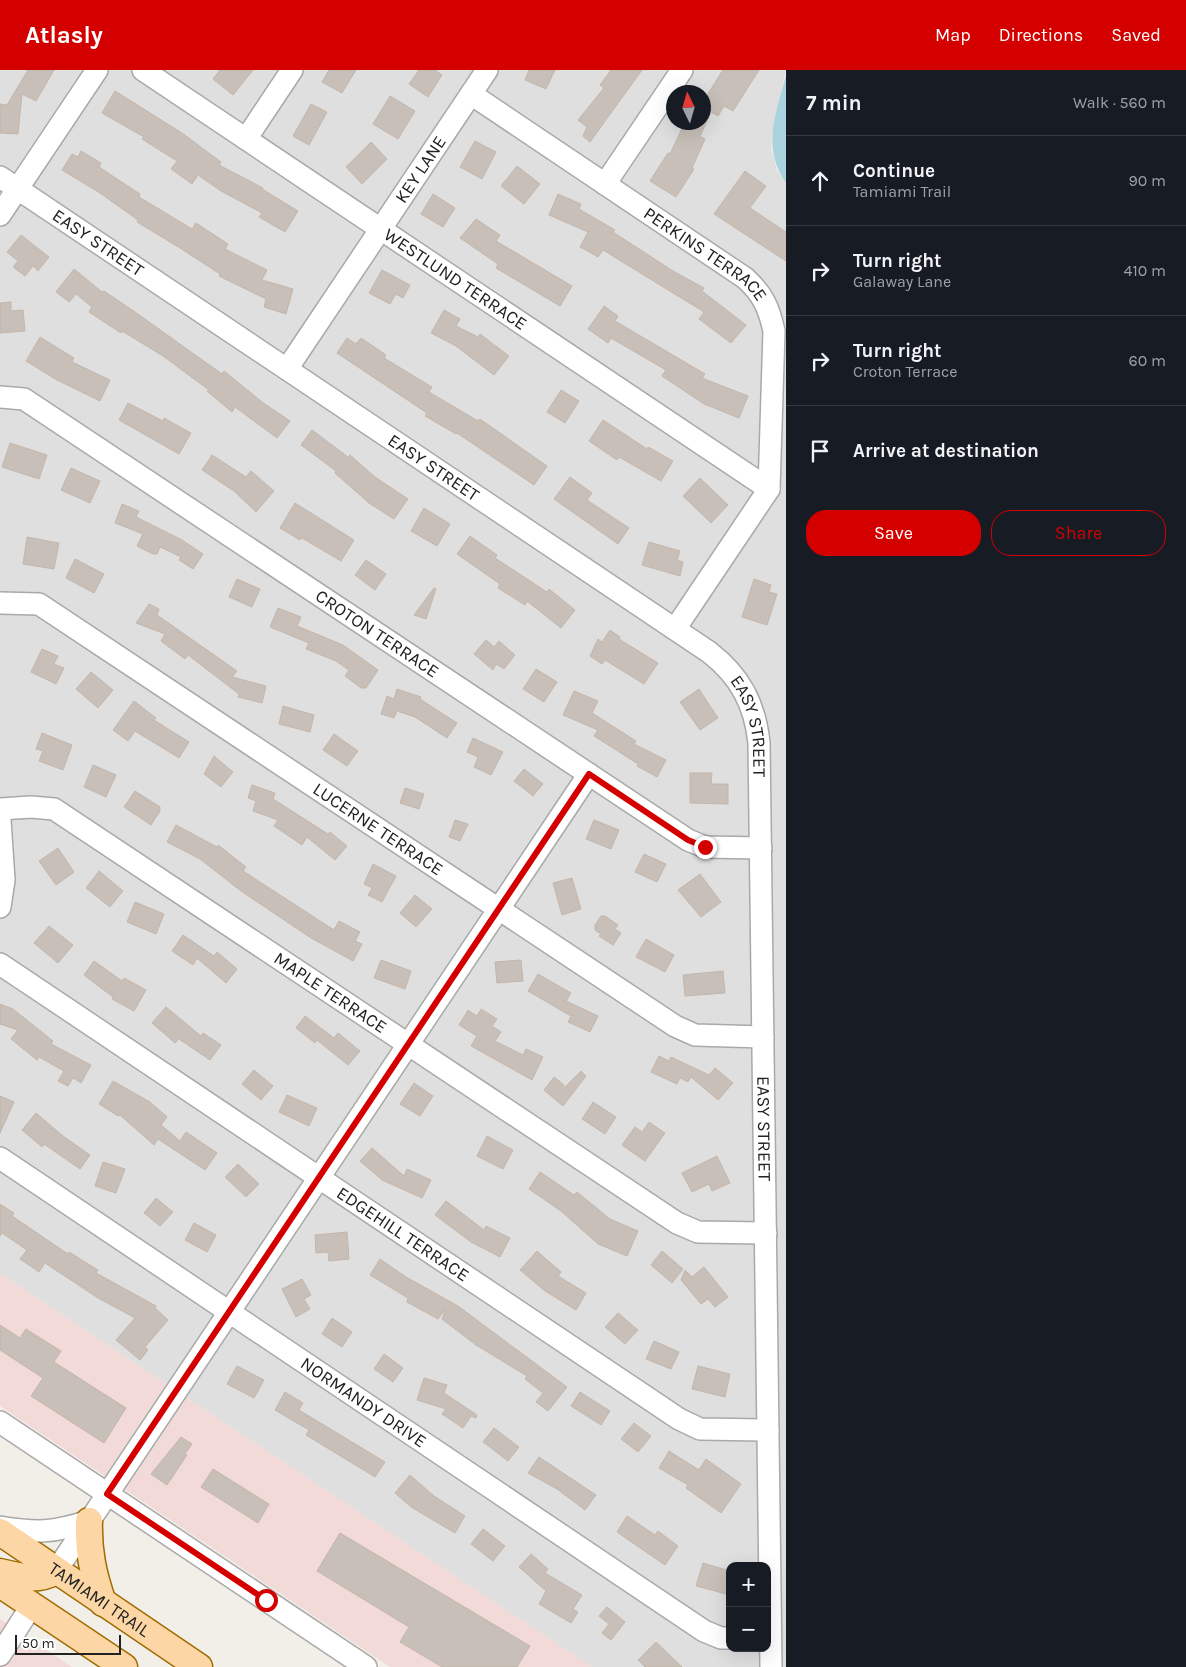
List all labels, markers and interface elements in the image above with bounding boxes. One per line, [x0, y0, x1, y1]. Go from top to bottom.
text: Atlasly [25, 21, 103, 49]
text: Map [935, 24, 971, 46]
text: Directions [999, 24, 1083, 46]
text: Saved [1111, 24, 1161, 46]
north arrow [666, 85, 711, 130]
text: 7 min [806, 91, 862, 115]
text: Walk · 560 m [1073, 93, 1166, 112]
street label: KEY LANE [390, 132, 451, 207]
text: Continue [853, 160, 935, 182]
icon: ahead [806, 167, 834, 195]
text: 90 m [1128, 171, 1166, 190]
text: Tamiami Trail [853, 182, 951, 201]
street label: PERKINS TERRACE [639, 202, 772, 305]
street label: EASY STREET [48, 204, 148, 281]
street label: WESTLUND TERRACE [380, 223, 531, 335]
text: Turn right [853, 250, 942, 272]
icon: right [806, 257, 834, 285]
text: 410 m [1124, 261, 1166, 280]
text: Galaway Lane [853, 272, 951, 291]
text: Turn right [853, 340, 942, 362]
icon: right [806, 347, 834, 375]
text: 60 m [1129, 351, 1166, 370]
text: Croton Terrace [853, 362, 957, 381]
street label: EASY STREET [384, 429, 484, 506]
icon: arrive [806, 437, 834, 465]
text: Arrive at destination [853, 440, 1039, 462]
button: Save [806, 510, 981, 556]
button: Share [991, 510, 1166, 556]
street label: CROTON TERRACE [311, 585, 443, 682]
street label: EASY STREET [726, 671, 770, 777]
street label: LUCERNE TERRACE [309, 778, 447, 880]
route end [694, 836, 717, 859]
street label: MAPLE TERRACE [270, 947, 391, 1038]
street label: EASY STREET [752, 1076, 776, 1181]
street label: EDGEHILL TERRACE [333, 1182, 473, 1286]
street label: NORMANDY DRIVE [297, 1352, 431, 1452]
street label: TAMIAMI TRAIL [44, 1557, 155, 1642]
map controls [726, 1562, 771, 1652]
button: + [726, 1562, 771, 1607]
route start [255, 1589, 278, 1612]
button: − [726, 1607, 771, 1652]
scale bar [15, 1632, 121, 1655]
text: 50 m [22, 1635, 55, 1652]

